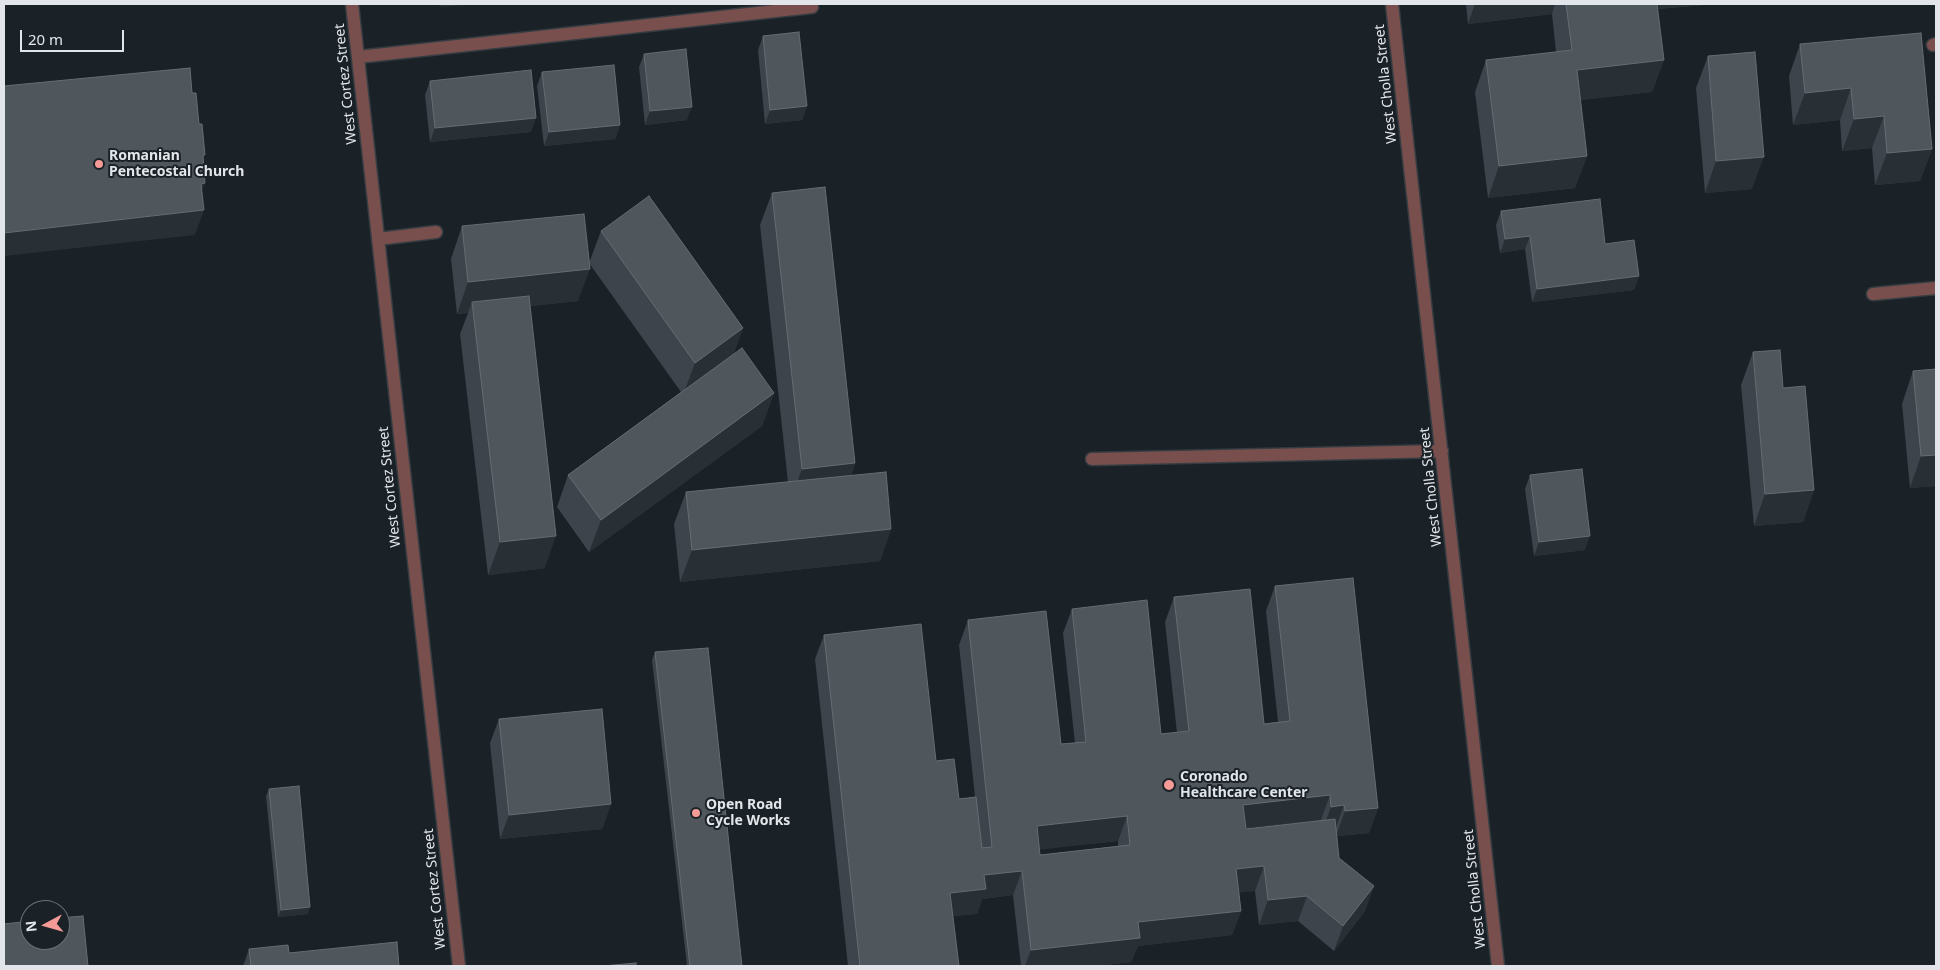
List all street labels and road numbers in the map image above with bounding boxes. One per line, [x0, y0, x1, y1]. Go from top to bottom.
street label: West Cortez Street [331, 23, 361, 145]
street label: West Cholla Street [1371, 24, 1401, 144]
street label: West Cortez Street [375, 426, 405, 548]
street label: West Cholla Street [1416, 427, 1446, 547]
street label: West Cortez Street [420, 828, 450, 950]
street label: West Cholla Street [1460, 829, 1490, 949]

